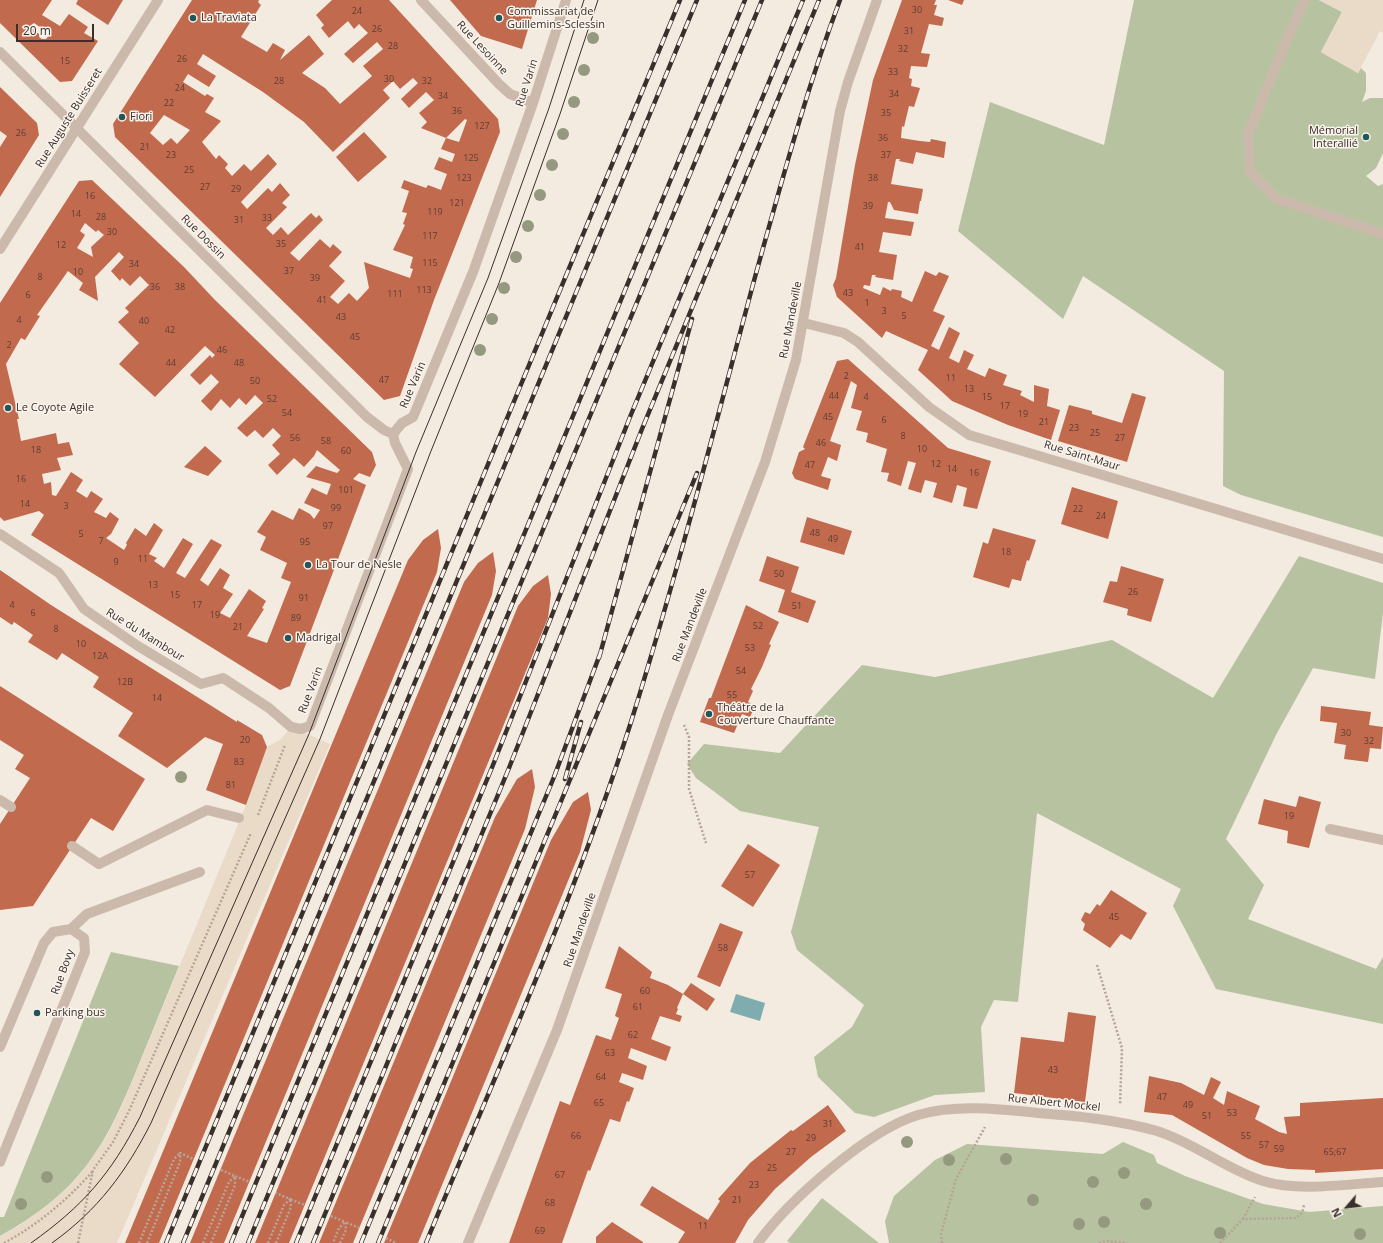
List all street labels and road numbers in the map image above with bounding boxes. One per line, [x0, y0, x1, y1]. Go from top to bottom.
street label: Rue Lesoinne [454, 18, 510, 78]
street label: Rue Varin [513, 58, 541, 108]
street label: Rue Auguste Buisseret [33, 66, 105, 170]
street label: Rue Dossin [178, 212, 228, 262]
street label: Rue Mandeville [777, 280, 805, 360]
street label: Rue Varin [397, 360, 429, 410]
street label: Rue Saint-Maur [1042, 438, 1122, 474]
street label: Rue Mandeville [670, 586, 710, 664]
street label: Rue du Mambour [103, 606, 187, 664]
street label: Rue Varin [296, 665, 326, 715]
street label: Rue Mandeville [561, 891, 599, 969]
street label: Rue Bovy [49, 948, 77, 996]
street label: Rue Albert Mockel [1007, 1092, 1101, 1114]

